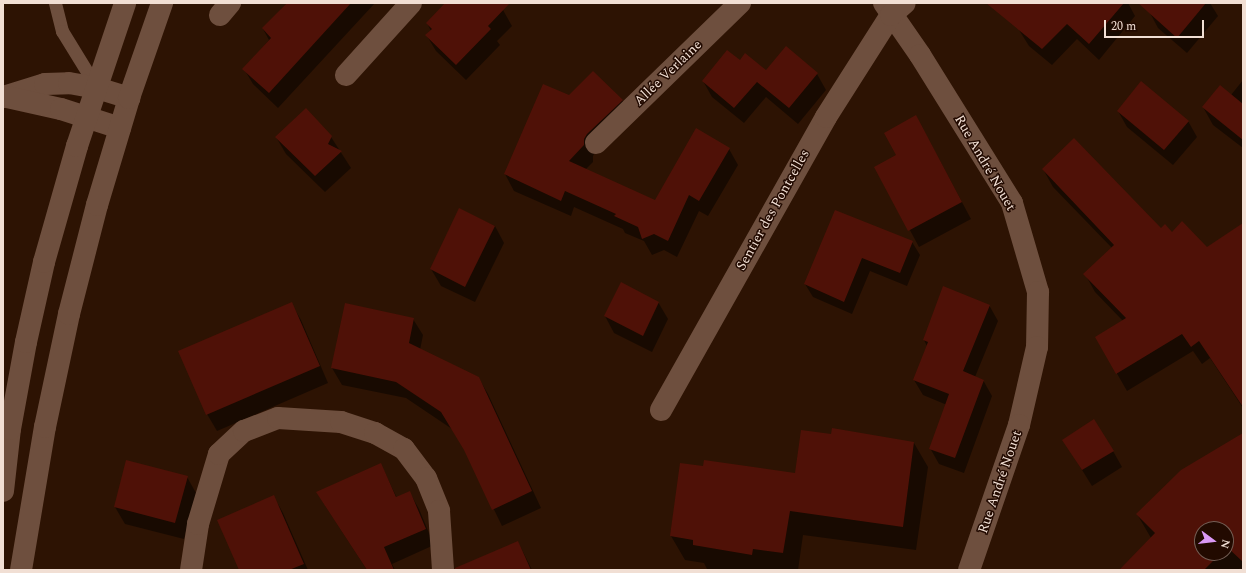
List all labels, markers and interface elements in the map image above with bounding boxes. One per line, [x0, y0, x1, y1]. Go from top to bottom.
scale bar [1106, 12, 1206, 38]
text: 20 m [1111, 17, 1136, 36]
street label: Allée Verlaine [631, 36, 705, 110]
street label: Rue André Nouet [951, 112, 1019, 214]
street label: Sentier des Pontcelles [733, 147, 813, 273]
street label: Rue André Nouet [974, 428, 1026, 536]
north arrow [1194, 521, 1234, 561]
text: N [1216, 537, 1234, 551]

